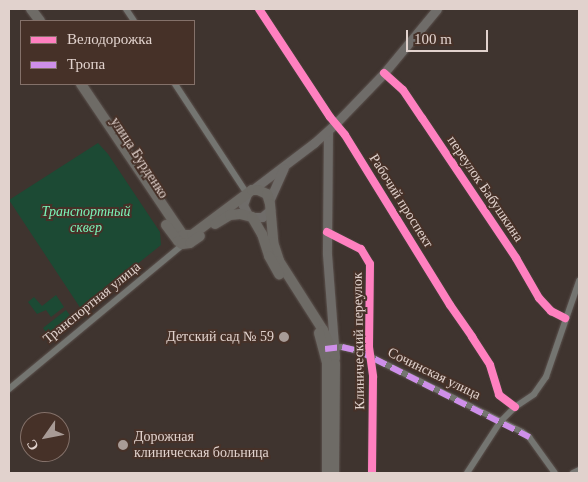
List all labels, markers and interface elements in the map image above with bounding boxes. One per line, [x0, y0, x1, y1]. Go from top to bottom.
legend [20, 20, 195, 85]
scale bar [408, 20, 490, 52]
text: Велодорожка [67, 31, 152, 47]
text: 100 m [414, 31, 452, 47]
text: Тропа [67, 56, 105, 72]
street label: улица Бурденко [106, 114, 172, 202]
street label: переулок Бабушкина [443, 133, 527, 245]
street label: Рабочий проспект [365, 151, 437, 251]
park label: Транспортный сквер [42, 204, 130, 236]
street label: Транспортная улица [40, 259, 144, 347]
street label: Клинический переулок [349, 272, 369, 410]
place label: Детский сад № 59 [166, 329, 274, 345]
marker: Детский сад № 59 [278, 331, 290, 343]
street label: Сочинская улица [385, 344, 483, 404]
north arrow [20, 412, 70, 462]
place label: Дорожная клиническая больница [134, 429, 269, 462]
text: С [24, 437, 42, 453]
marker: Дорожная клиническая больница [116, 438, 130, 452]

